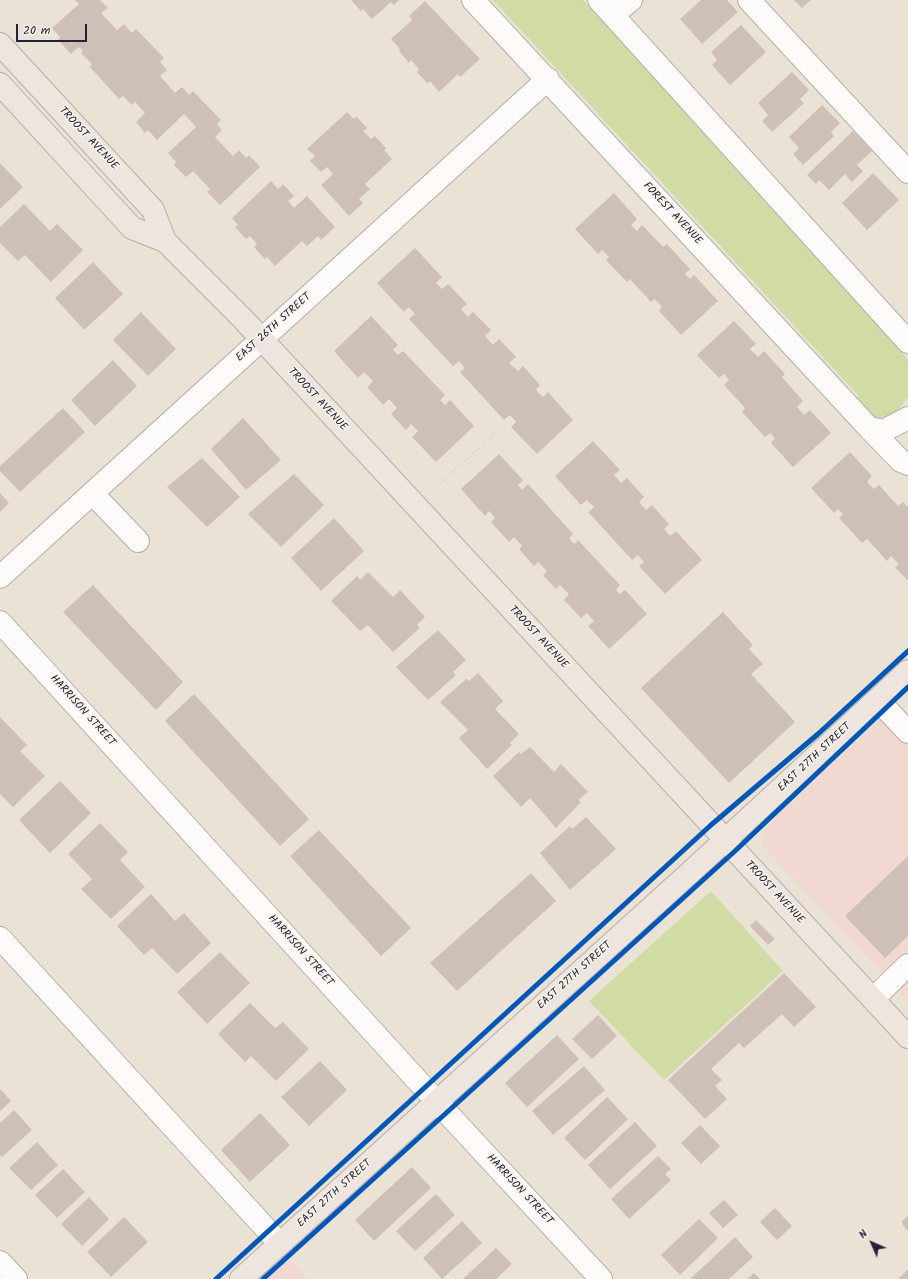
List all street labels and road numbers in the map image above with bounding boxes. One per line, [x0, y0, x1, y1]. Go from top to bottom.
street label: TROOST AVENUE [55, 105, 121, 173]
street label: FOREST AVENUE [640, 180, 704, 248]
street label: EAST 26TH STREET [234, 291, 314, 365]
street label: TROOST AVENUE [284, 366, 350, 434]
street label: TROOST AVENUE [505, 604, 571, 672]
street label: HARRISON STREET [46, 673, 118, 749]
street label: EAST 27TH STREET [776, 721, 854, 795]
street label: TROOST AVENUE [741, 859, 807, 927]
street label: HARRISON STREET [264, 913, 336, 989]
street label: EAST 27TH STREET [535, 939, 615, 1013]
street label: HARRISON STREET [483, 1152, 555, 1228]
street label: EAST 27TH STREET [295, 1157, 375, 1231]

